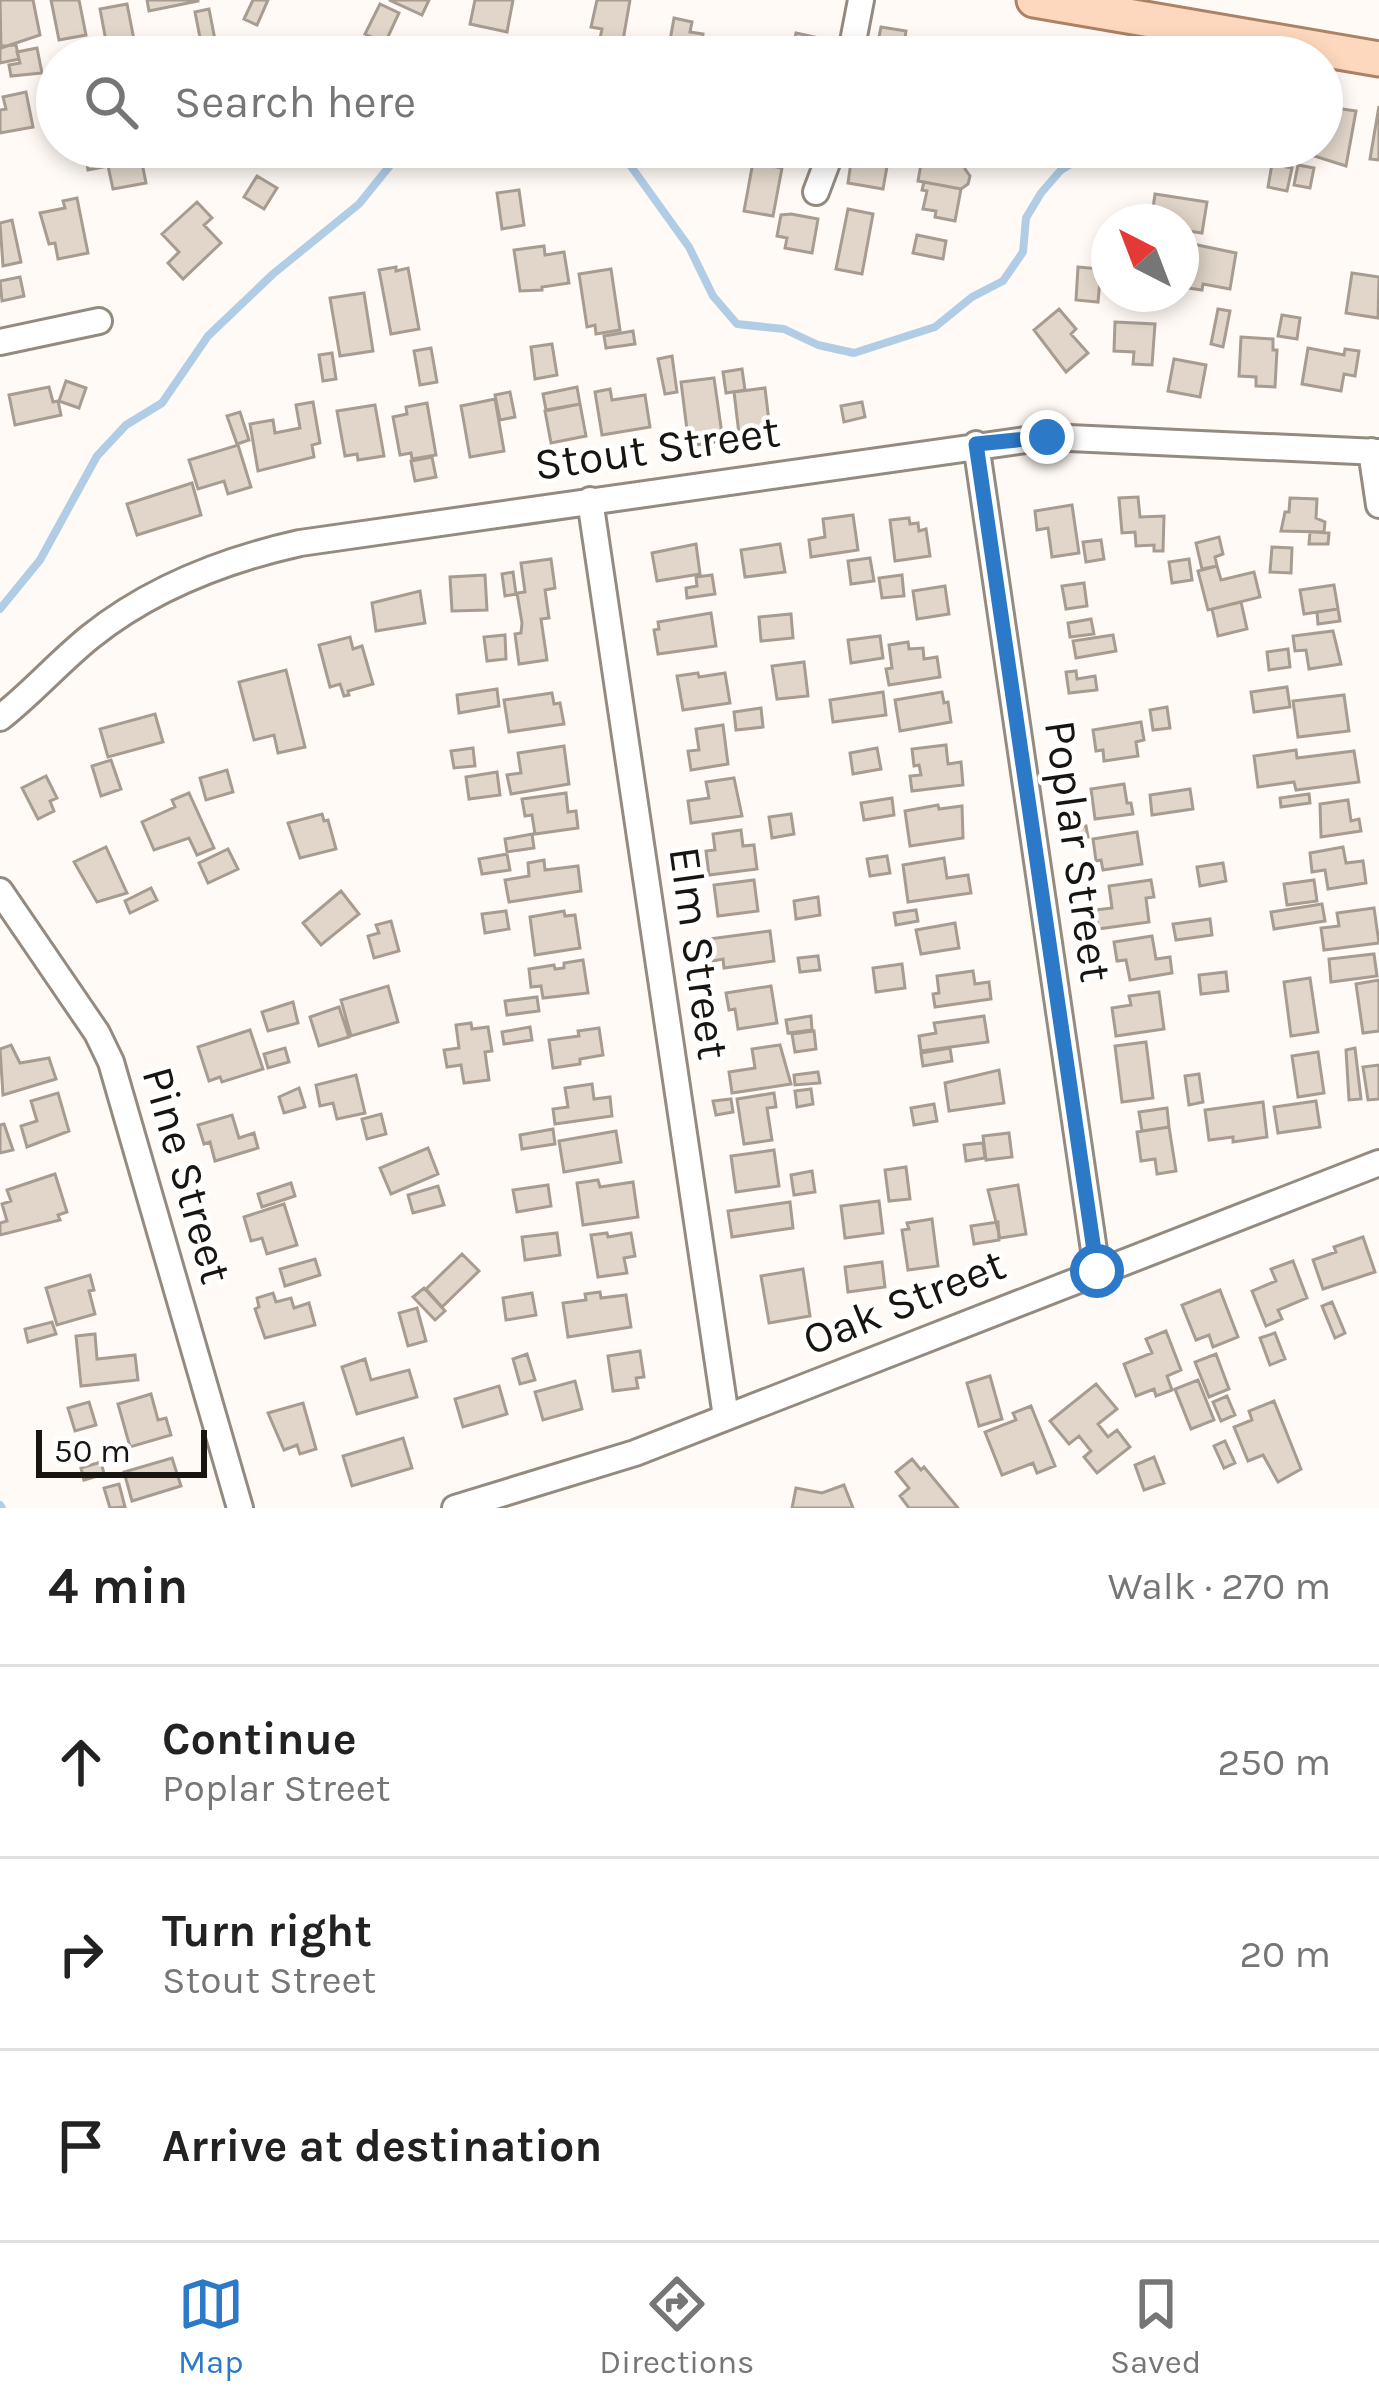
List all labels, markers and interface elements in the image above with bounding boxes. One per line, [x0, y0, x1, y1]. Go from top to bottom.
search box [36, 36, 1343, 168]
icon: search [78, 69, 144, 135]
text: Search here [174, 76, 416, 128]
north arrow [1091, 204, 1199, 312]
street label: Stout Street [531, 405, 783, 491]
route end [1020, 410, 1074, 464]
street label: Poplar Street [1034, 717, 1122, 985]
street label: Elm Street [658, 843, 740, 1063]
street label: Pine Street [131, 1061, 243, 1289]
street label: Oak Street [795, 1238, 1013, 1366]
route start [1070, 1244, 1124, 1298]
scale bar [36, 1424, 207, 1477]
text: 50 m [54, 1432, 131, 1470]
text: 4 min [48, 1556, 188, 1616]
text: Walk · 270 m [1108, 1563, 1331, 1609]
text: Continue [162, 1713, 357, 1765]
icon: ahead [48, 1729, 114, 1795]
text: 250 m [1217, 1739, 1331, 1785]
text: Poplar Street [162, 1765, 391, 1811]
text: Turn right [162, 1905, 372, 1957]
icon: right [48, 1921, 114, 1987]
text: 20 m [1240, 1931, 1331, 1977]
text: Stout Street [162, 1957, 376, 2003]
icon: arrive [48, 2113, 114, 2179]
text: Arrive at destination [162, 2120, 602, 2172]
tab: Map [178, 2271, 244, 2381]
tab: Directions [599, 2271, 754, 2381]
tab: Saved [1110, 2271, 1201, 2381]

